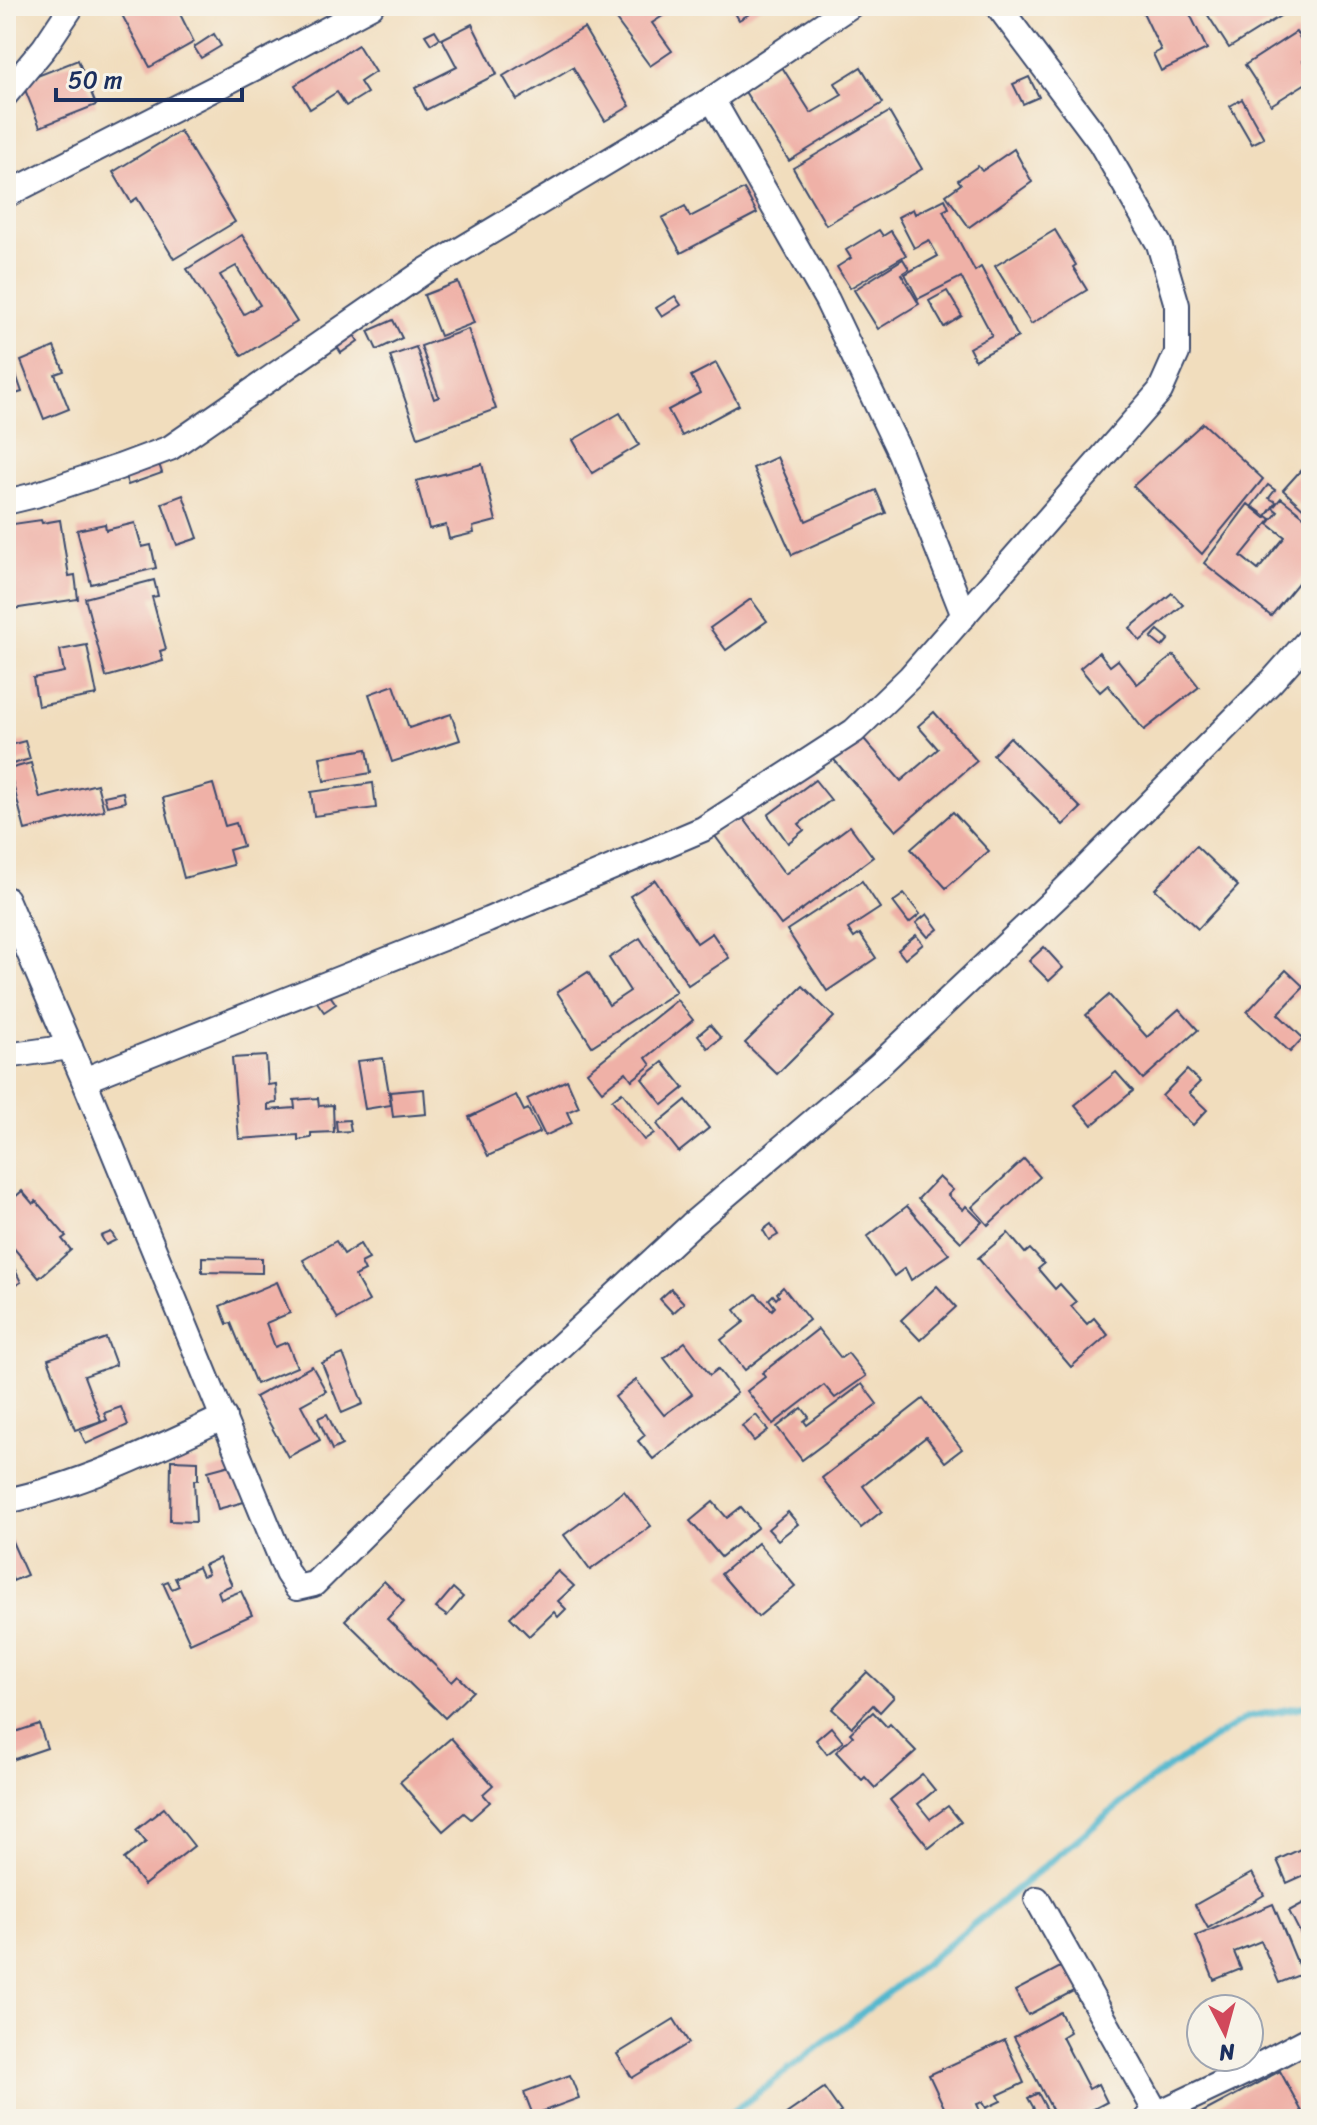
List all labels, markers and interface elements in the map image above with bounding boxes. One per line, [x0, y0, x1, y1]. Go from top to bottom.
scale bar [56, 52, 242, 102]
text: 50 m [68, 59, 123, 101]
north arrow [1185, 1993, 1265, 2073]
text: N [1217, 2032, 1238, 2073]

